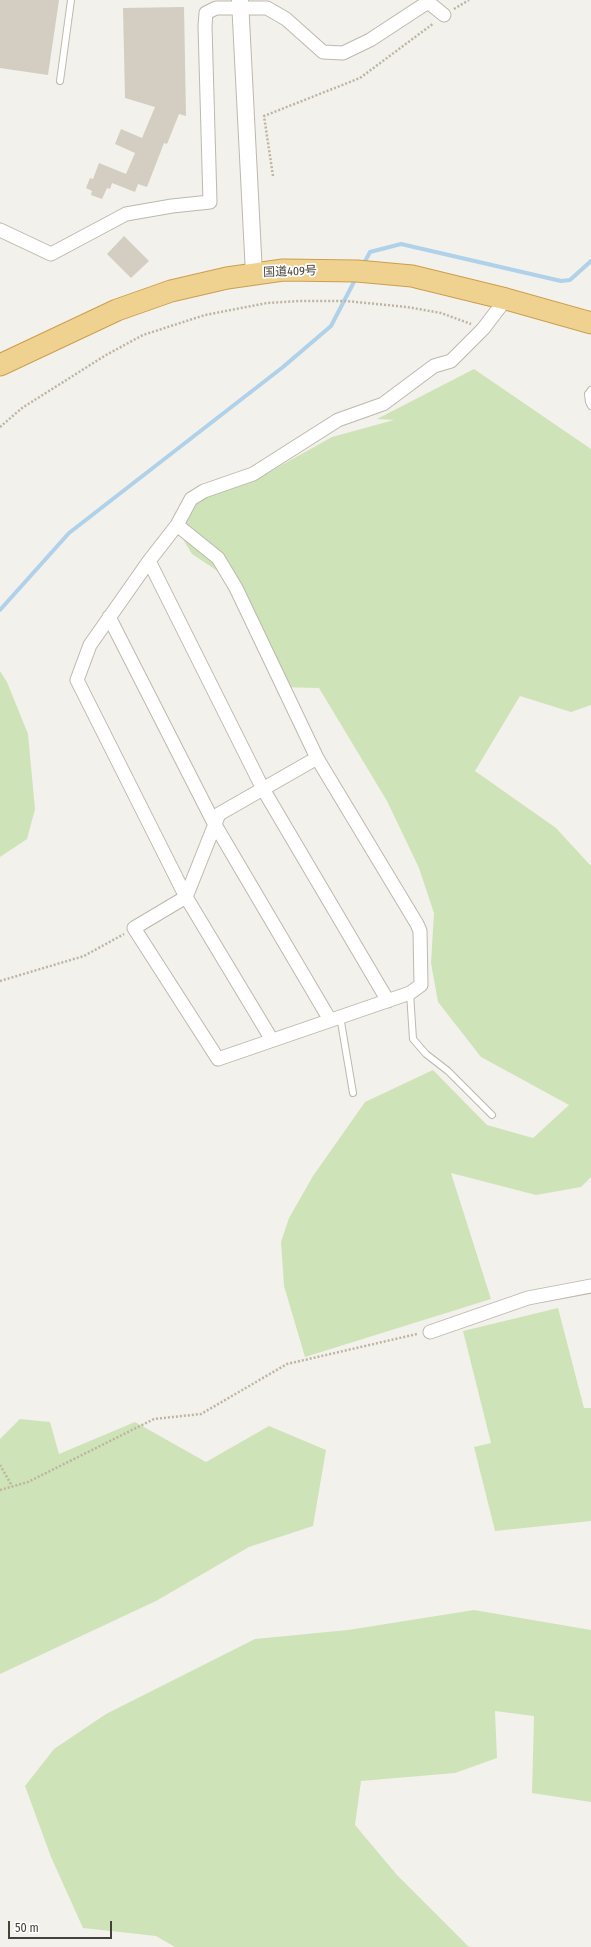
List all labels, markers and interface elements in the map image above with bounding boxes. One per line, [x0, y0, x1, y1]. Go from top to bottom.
street label: 国道409号 [263, 264, 317, 280]
scale bar [10, 1913, 114, 1939]
text: 50 m [15, 1921, 39, 1935]

